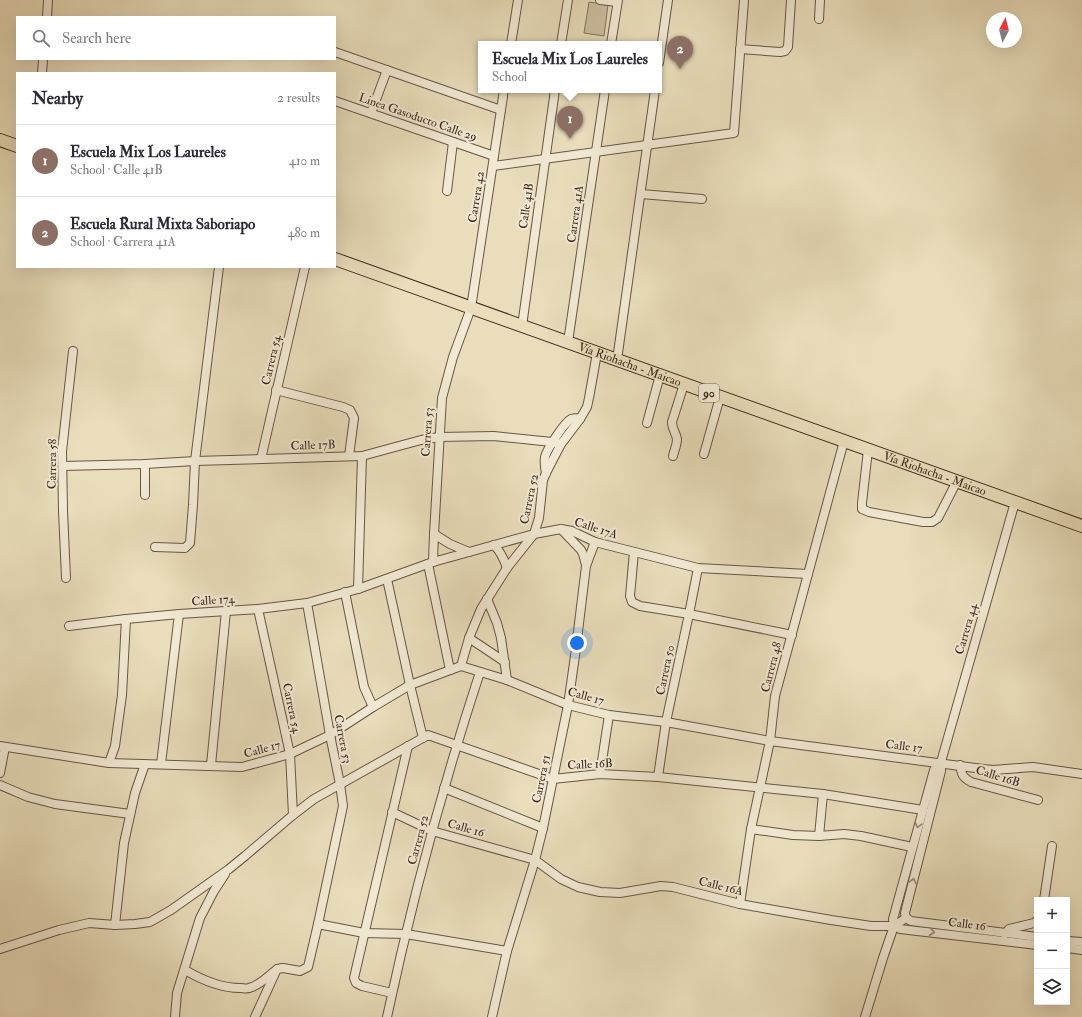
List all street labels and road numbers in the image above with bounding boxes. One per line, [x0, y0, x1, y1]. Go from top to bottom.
street label: Linea Gasoducto Calle 29 [357, 90, 479, 145]
street label: Carrera 42 [465, 170, 488, 224]
street label: Calle 41B [516, 182, 537, 230]
street label: Carrera 41A [564, 184, 587, 244]
street label: Carrera 54 [258, 333, 285, 387]
street label: Vía Riohacha - Maicao [576, 340, 683, 390]
road number: 90 [699, 384, 719, 402]
street label: Carrera 53 [418, 407, 437, 457]
street label: Calle 17B [290, 437, 336, 454]
street label: Carrera 58 [45, 438, 60, 489]
street label: Vía Riohacha - Maicao [881, 449, 988, 499]
street label: Carrera 52 [517, 473, 542, 526]
street label: Calle 17A [572, 514, 620, 543]
street label: Calle 174 [191, 591, 236, 609]
street label: Carrera 44 [952, 601, 981, 656]
street label: Carrera 48 [758, 640, 785, 694]
street label: Carrera 50 [653, 644, 678, 697]
street label: Carrera 54 [279, 682, 304, 735]
street label: Calle 17 [566, 684, 606, 709]
street label: Carrera 53 [330, 713, 355, 765]
street label: Calle 17 [242, 737, 282, 762]
street label: Calle 17 [885, 737, 924, 756]
street label: Carrera 51 [529, 754, 554, 805]
street label: Calle 16B [567, 756, 613, 773]
street label: Calle 16B [974, 763, 1022, 790]
street label: Carrera 52 [405, 814, 432, 867]
street label: Calle 16 [446, 816, 487, 841]
street label: Calle 16A [697, 874, 745, 899]
street label: Calle 16 [947, 915, 987, 934]

